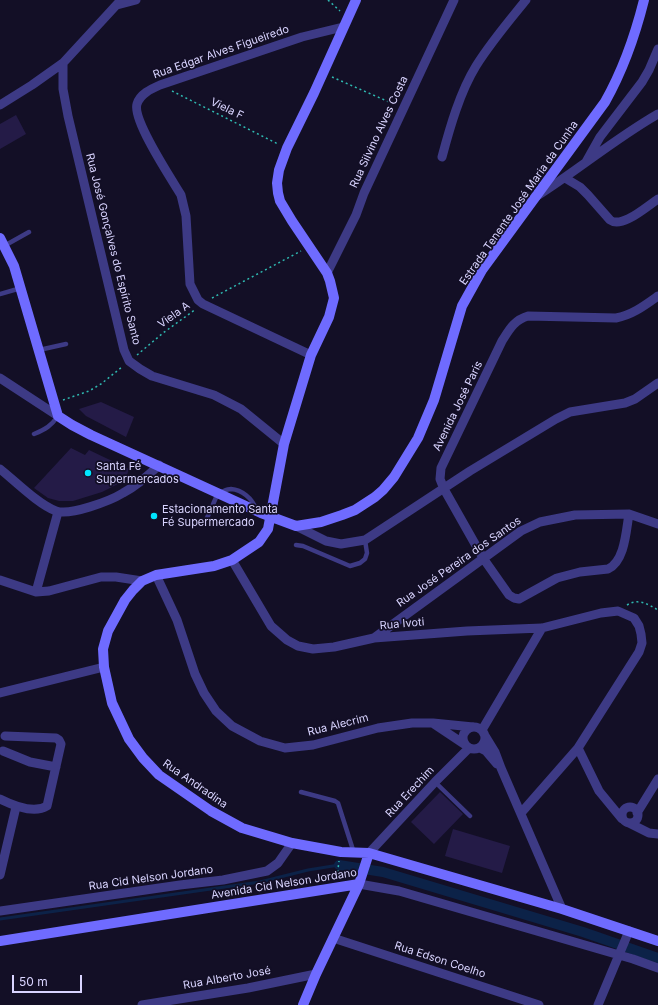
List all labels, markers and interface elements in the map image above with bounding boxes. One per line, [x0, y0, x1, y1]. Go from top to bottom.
street label: Rua Edgar Alves Figueiredo [151, 22, 291, 82]
street label: Rua Silvino Alves Costa [347, 74, 411, 190]
street label: Viela F [208, 95, 246, 123]
street label: Estrada Tenente José Maria da Cunha [457, 118, 581, 288]
street label: Rua José Gonçalves do Espírito Santo [83, 152, 143, 346]
street label: Viela A [155, 299, 193, 331]
street label: Avenida José Paris [430, 359, 486, 453]
place label: Santa Fé Supermercados [96, 460, 179, 486]
marker: Santa Fé Supermercados [83, 468, 93, 478]
place label: Estacionamento Santa Fé Supermercado [162, 503, 278, 529]
marker: Estacionamento Santa Fé Supermercado [149, 511, 159, 521]
street label: Rua José Pereira dos Santos [394, 514, 524, 610]
street label: Rua Ivoti [379, 615, 425, 633]
street label: Rua Alecrim [306, 711, 370, 739]
street label: Rua Andradina [160, 757, 230, 811]
street label: Rua Erechim [383, 764, 437, 820]
street label: Rua Cid Nelson Jordano [88, 863, 214, 893]
street label: Avenida Cid Nelson Jordano [210, 866, 358, 902]
street label: Rua Edson Coelho [393, 939, 487, 981]
street label: Rua Alberto José [182, 964, 272, 992]
scale bar [14, 967, 84, 993]
text: 50 m [19, 974, 48, 989]

